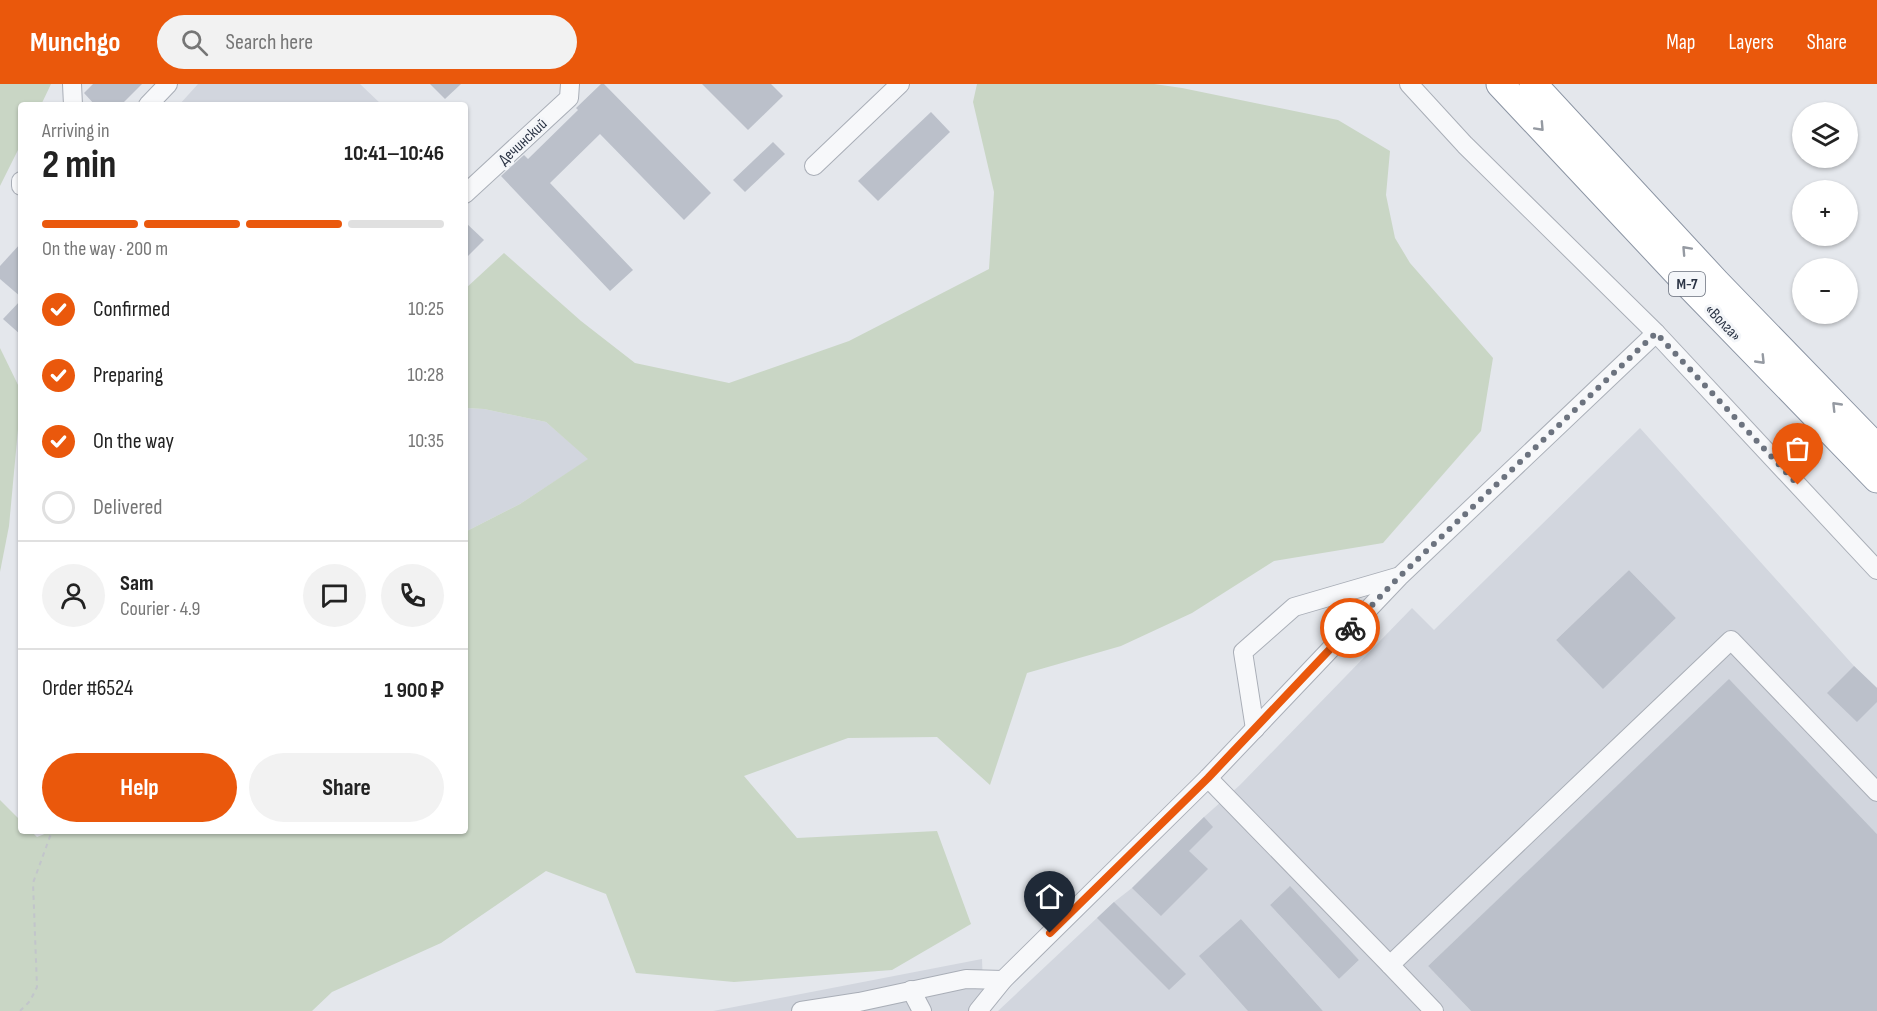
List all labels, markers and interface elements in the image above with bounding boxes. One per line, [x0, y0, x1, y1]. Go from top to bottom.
search box [157, 15, 577, 69]
text: Munchgo [30, 26, 121, 59]
icon: search [178, 26, 211, 59]
text: Search here [226, 29, 313, 56]
text: Map [1666, 30, 1695, 55]
text: Layers [1728, 30, 1774, 55]
text: Share [1807, 30, 1847, 55]
map controls [1792, 102, 1858, 324]
button: layers [1792, 102, 1858, 168]
street label: Дечинский [495, 115, 551, 169]
text: Arriving in [42, 119, 110, 143]
one-way arrow [1533, 120, 1544, 130]
text: 10:41–10:46 [344, 140, 444, 167]
text: 2 min [42, 142, 116, 189]
button: + [1792, 180, 1858, 246]
text: On the way · 200 m [42, 237, 168, 261]
one-way arrow [1682, 246, 1693, 257]
button: − [1792, 258, 1858, 324]
road number: М-7 [1669, 272, 1705, 296]
icon: check [42, 293, 75, 326]
text: Confirmed [93, 296, 170, 323]
text: 10:25 [408, 297, 444, 321]
street label: «Волга» [1701, 301, 1745, 346]
one-way arrow [1753, 352, 1764, 363]
icon: check [42, 359, 75, 392]
text: Preparing [93, 362, 163, 389]
text: 10:28 [408, 363, 444, 387]
one-way arrow [1833, 402, 1844, 413]
pin [1772, 423, 1823, 485]
icon: check [42, 425, 75, 458]
text: On the way [93, 428, 174, 455]
text: 10:35 [408, 429, 444, 453]
icon: bag [1781, 432, 1814, 465]
text: Delivered [93, 494, 162, 521]
button: person [42, 564, 105, 627]
button: chat [303, 564, 366, 627]
button: phone [381, 564, 444, 627]
text: Sam [120, 570, 154, 597]
text: Courier · 4.9 [120, 597, 200, 621]
courier [1320, 598, 1380, 658]
icon: bike [1334, 612, 1367, 645]
text: Order #6524 [42, 675, 133, 702]
text: 1 900 ₽ [384, 677, 444, 704]
button: Help [42, 753, 237, 822]
button: Share [249, 753, 444, 822]
pin [1024, 871, 1075, 933]
icon: home [1033, 880, 1066, 913]

